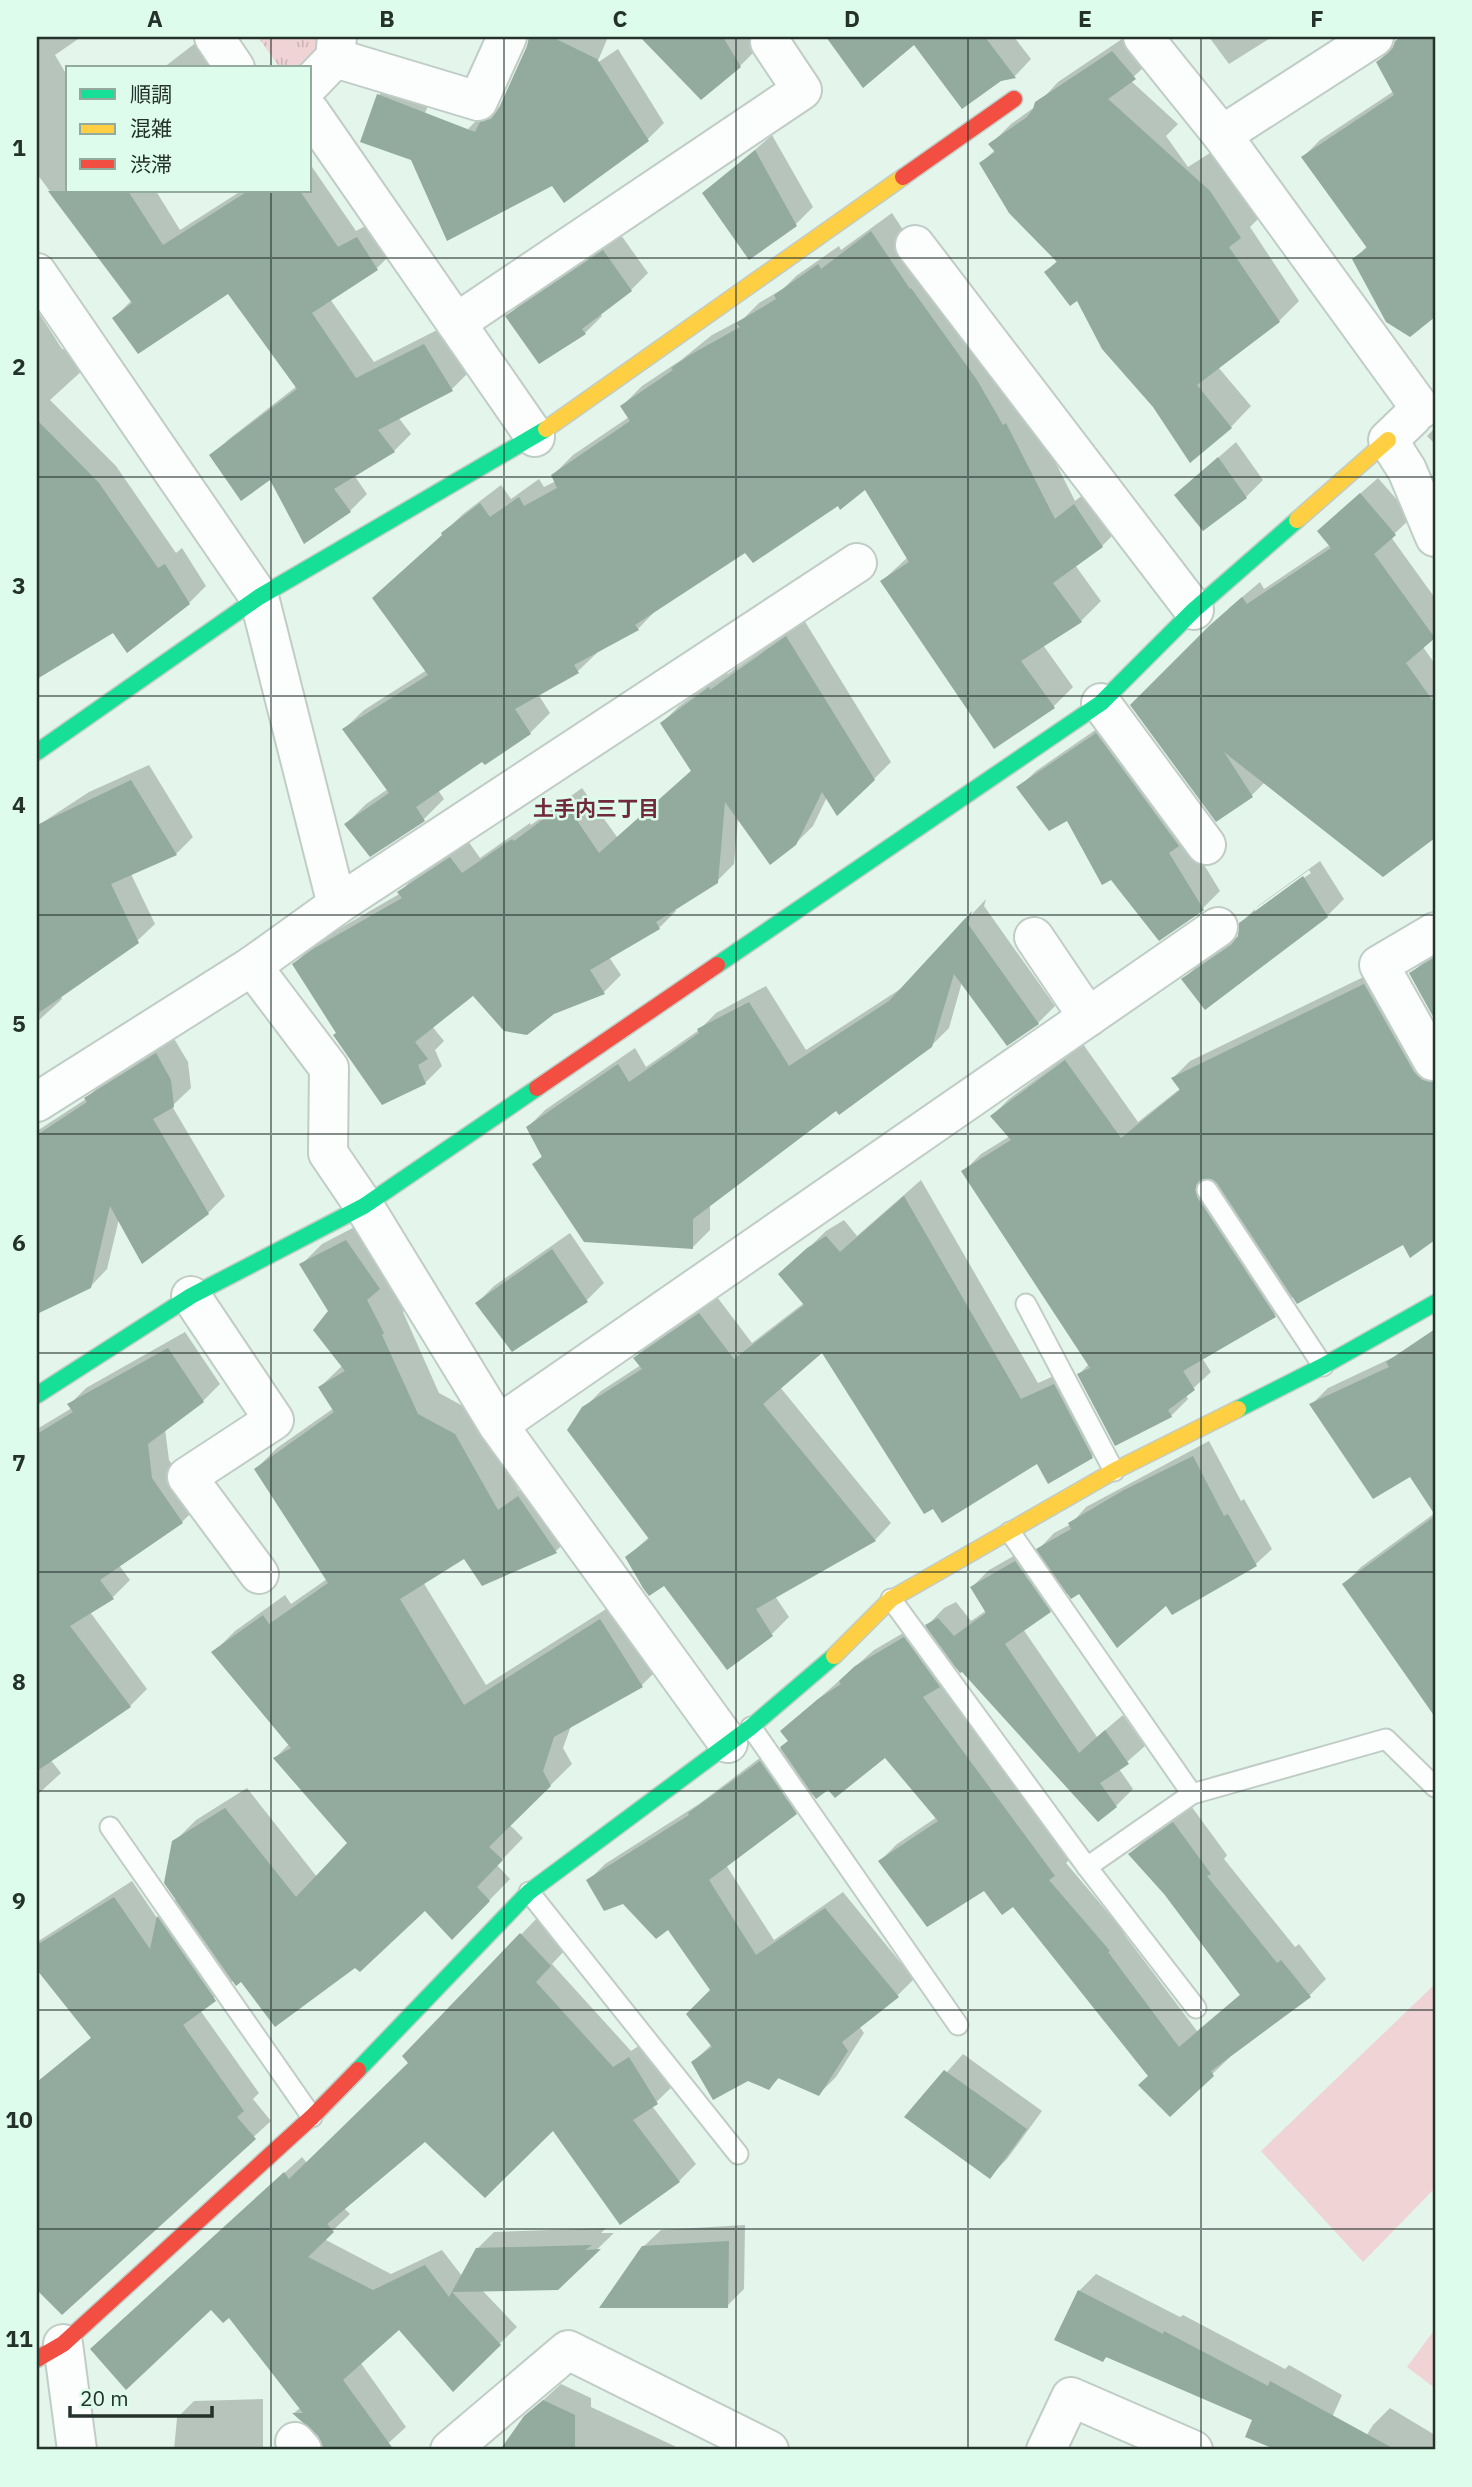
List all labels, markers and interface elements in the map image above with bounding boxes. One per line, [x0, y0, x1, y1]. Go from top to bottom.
text: A [147, 3, 163, 33]
text: B [379, 3, 395, 33]
text: C [613, 3, 628, 33]
text: D [844, 3, 860, 33]
text: E [1078, 3, 1092, 33]
text: F [1310, 3, 1324, 33]
legend [66, 66, 312, 192]
text: 順調 [130, 80, 172, 108]
text: 混雑 [130, 114, 172, 142]
text: 1 [12, 132, 26, 162]
text: 渋滞 [130, 150, 172, 178]
text: 2 [12, 351, 26, 381]
text: 3 [12, 570, 26, 600]
text: 4 [12, 789, 26, 819]
district label: 土手内三丁目 [533, 794, 659, 822]
text: 5 [12, 1008, 26, 1038]
text: 6 [12, 1227, 26, 1257]
text: 7 [12, 1447, 26, 1477]
text: 8 [12, 1666, 26, 1696]
text: 9 [12, 1885, 26, 1915]
text: 10 [5, 2104, 33, 2134]
text: 11 [5, 2323, 33, 2353]
scale bar [70, 2375, 212, 2419]
text: 20 m [80, 2384, 129, 2412]

